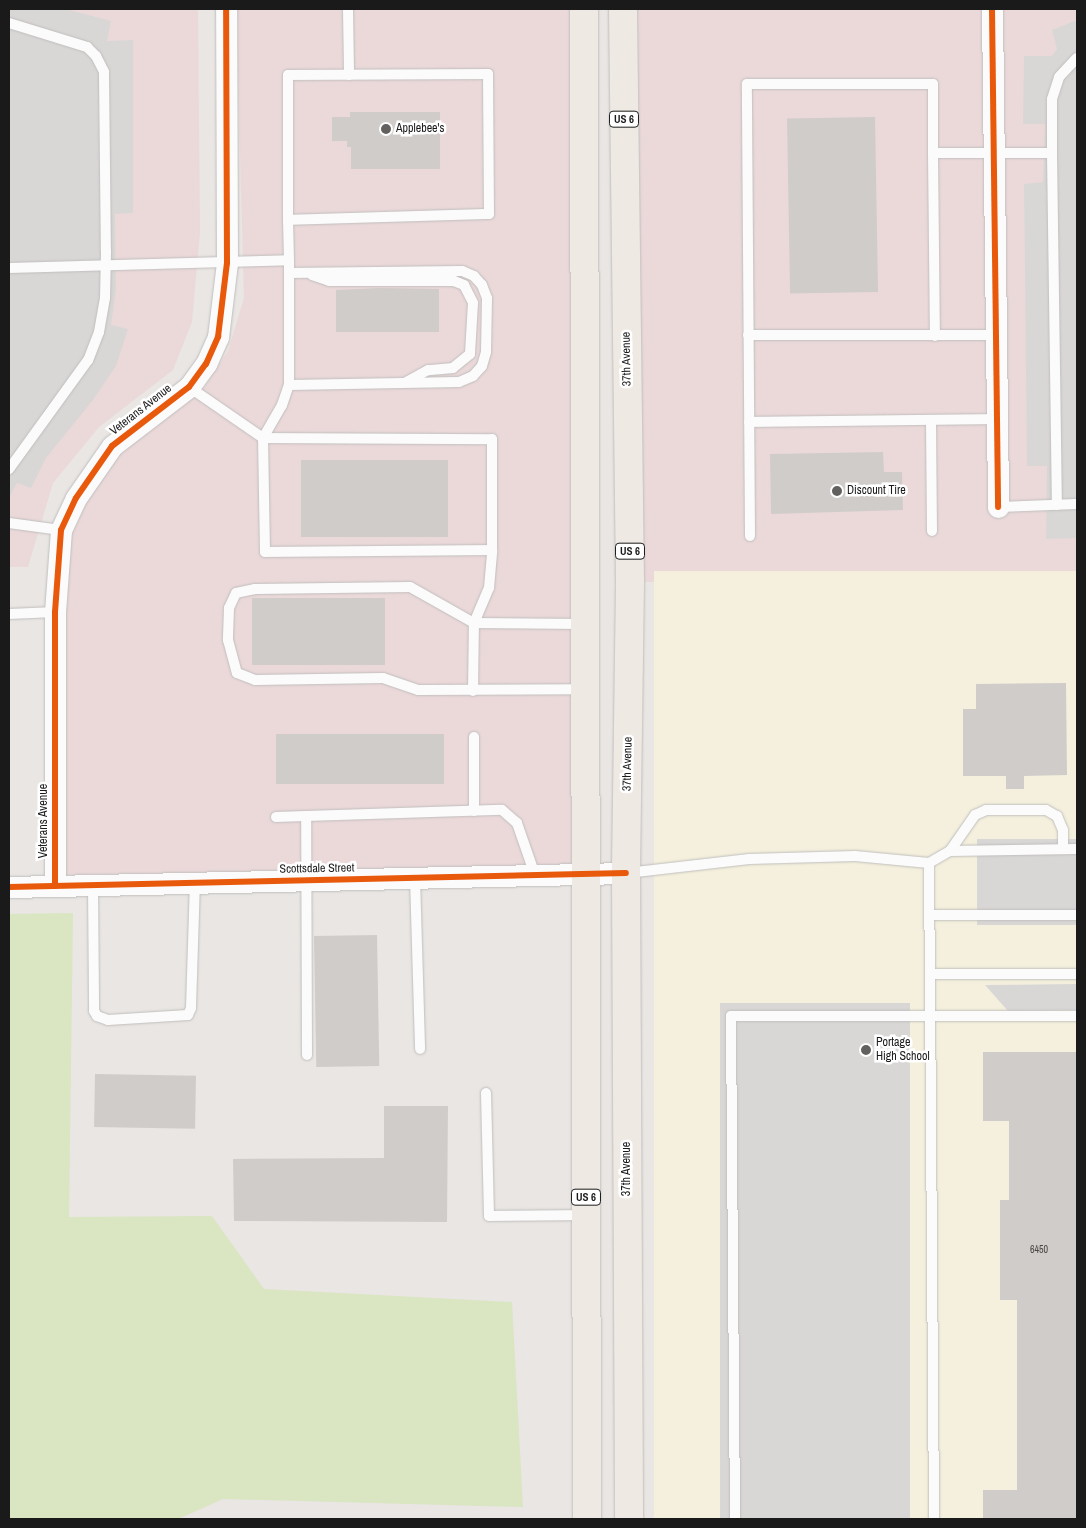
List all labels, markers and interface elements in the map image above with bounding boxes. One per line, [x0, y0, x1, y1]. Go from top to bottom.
road number: US 6 [608, 110, 640, 128]
place label: Applebee's [396, 122, 444, 136]
marker: Applebee's [380, 123, 392, 135]
street label: 37th Avenue [619, 331, 635, 387]
street label: Veterans Avenue [107, 381, 175, 439]
place label: Discount Tire [847, 484, 906, 498]
marker: Discount Tire [831, 485, 843, 497]
road number: US 6 [614, 542, 646, 560]
street label: 37th Avenue [620, 736, 636, 792]
street label: Veterans Avenue [37, 784, 51, 858]
street label: Scottsdale Street [279, 861, 355, 877]
place label: Portage High School [876, 1036, 930, 1064]
marker: Portage High School [860, 1044, 872, 1056]
street label: 37th Avenue [620, 1141, 634, 1197]
road number: US 6 [570, 1188, 602, 1206]
house number: 6450 [1030, 1244, 1048, 1256]

